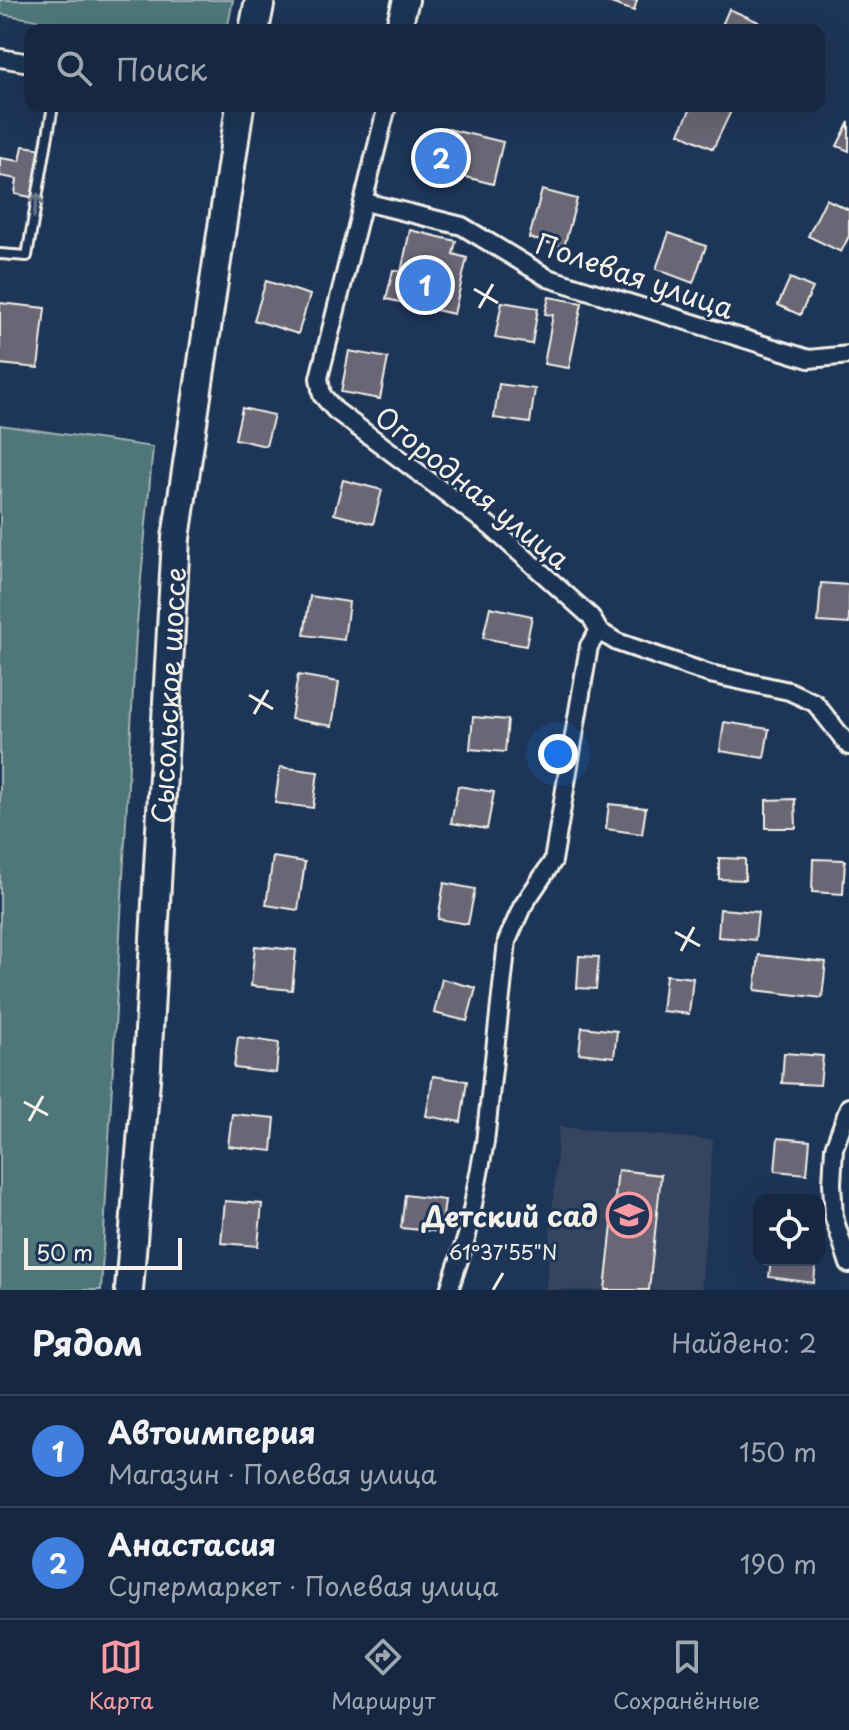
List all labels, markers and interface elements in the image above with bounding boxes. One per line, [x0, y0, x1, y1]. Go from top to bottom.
search box [24, 24, 825, 112]
icon: search [52, 46, 96, 90]
text: Поиск [116, 46, 207, 91]
pin: 2 [415, 128, 467, 188]
one-way arrow [29, 193, 44, 219]
street label: Полевая улица [530, 221, 740, 329]
pin: 1 [399, 255, 451, 315]
street label: Огородная улица [366, 395, 580, 579]
street label: Сысольское шоссе [139, 566, 196, 825]
your location [538, 734, 578, 774]
school or university icon: Детский сад [605, 1191, 653, 1239]
place label: Детский сад [421, 1194, 598, 1237]
map controls [753, 1194, 825, 1266]
button: locate [753, 1194, 825, 1266]
scale bar [24, 1234, 182, 1270]
text: 50 m [36, 1235, 93, 1268]
text: 61°37'55"N [449, 1237, 557, 1267]
text: Рядом [32, 1316, 143, 1368]
text: Найдено: 2 [671, 1323, 817, 1362]
text: Автоимперия [108, 1409, 316, 1454]
text: 1 [52, 1432, 64, 1471]
text: 150 m [739, 1432, 817, 1471]
text: Магазин · Полевая улица [108, 1454, 437, 1493]
text: Анастасия [108, 1521, 276, 1566]
text: 2 [49, 1544, 67, 1583]
text: 190 m [740, 1544, 817, 1583]
text: Супермаркет · Полевая улица [108, 1566, 498, 1605]
tab: Карта [89, 1635, 153, 1716]
tab: Маршрут [331, 1635, 435, 1716]
tab: Сохранённые [613, 1635, 760, 1716]

